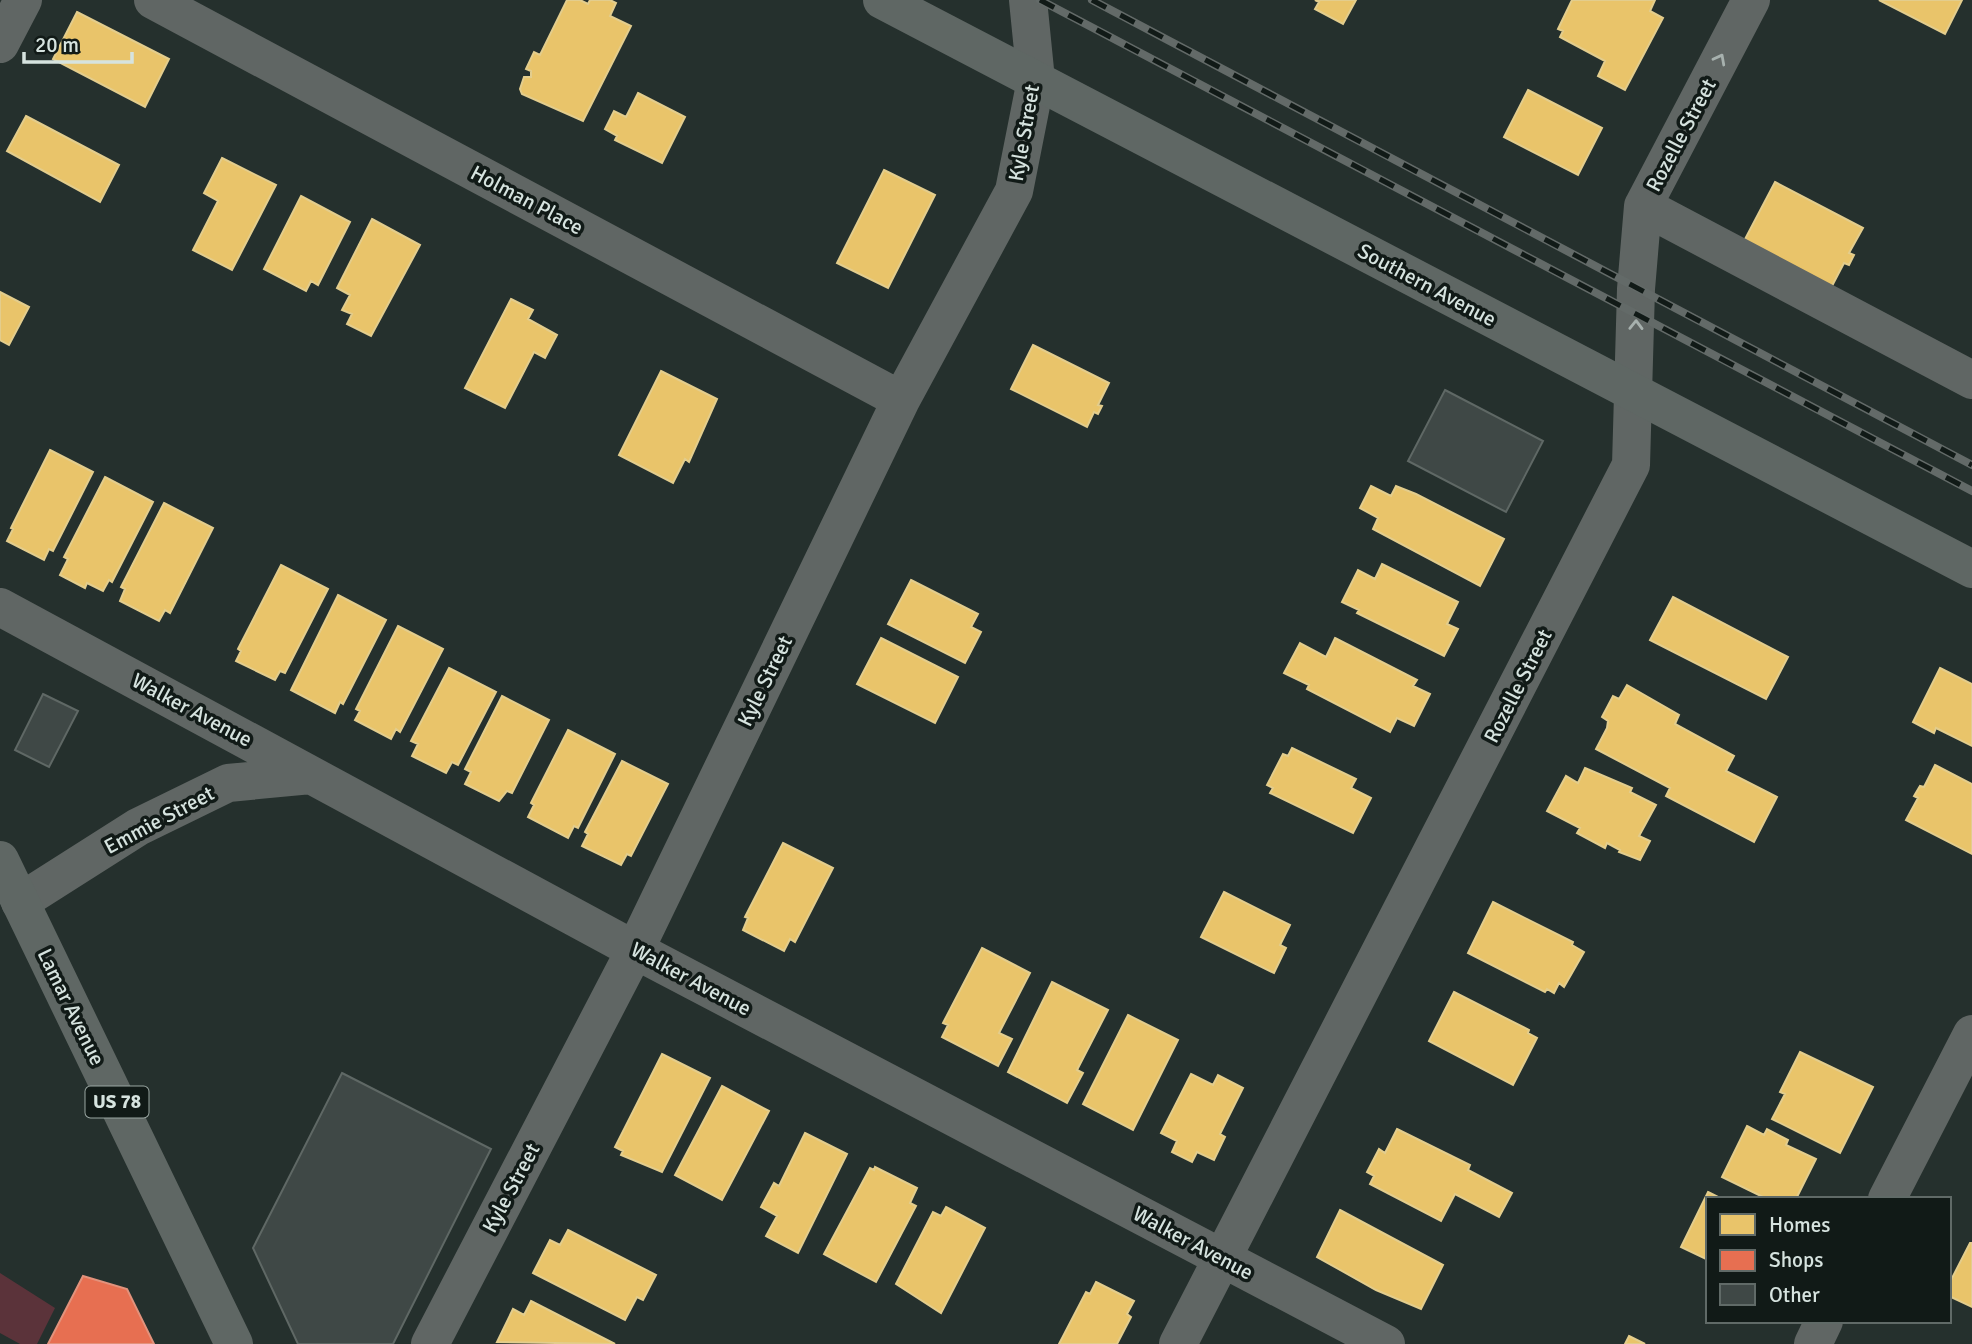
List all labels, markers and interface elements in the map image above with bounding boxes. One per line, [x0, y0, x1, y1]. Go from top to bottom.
scale bar [24, 21, 133, 65]
text: 20 m [35, 32, 79, 58]
one-way arrow [1712, 54, 1726, 66]
street label: Rozelle Street [1640, 74, 1722, 196]
street label: Kyle Street [1003, 83, 1045, 183]
street label: Holman Place [466, 159, 588, 241]
street label: Southern Avenue [1353, 238, 1501, 332]
one-way arrow [1628, 319, 1643, 330]
street label: Rozelle Street [1478, 625, 1558, 747]
street label: Kyle Street [732, 631, 798, 731]
street label: Walker Avenue [127, 667, 257, 753]
street label: Emmie Street [100, 780, 218, 860]
street label: Walker Avenue [626, 936, 756, 1022]
street label: Lamar Avenue [32, 944, 110, 1070]
road number: US 78 [86, 1086, 148, 1118]
street label: Kyle Street [477, 1139, 545, 1237]
legend [1706, 1197, 1951, 1323]
street label: Walker Avenue [1128, 1200, 1258, 1286]
text: Homes [1769, 1212, 1831, 1238]
text: Shops [1769, 1247, 1823, 1273]
text: Other [1769, 1282, 1820, 1308]

